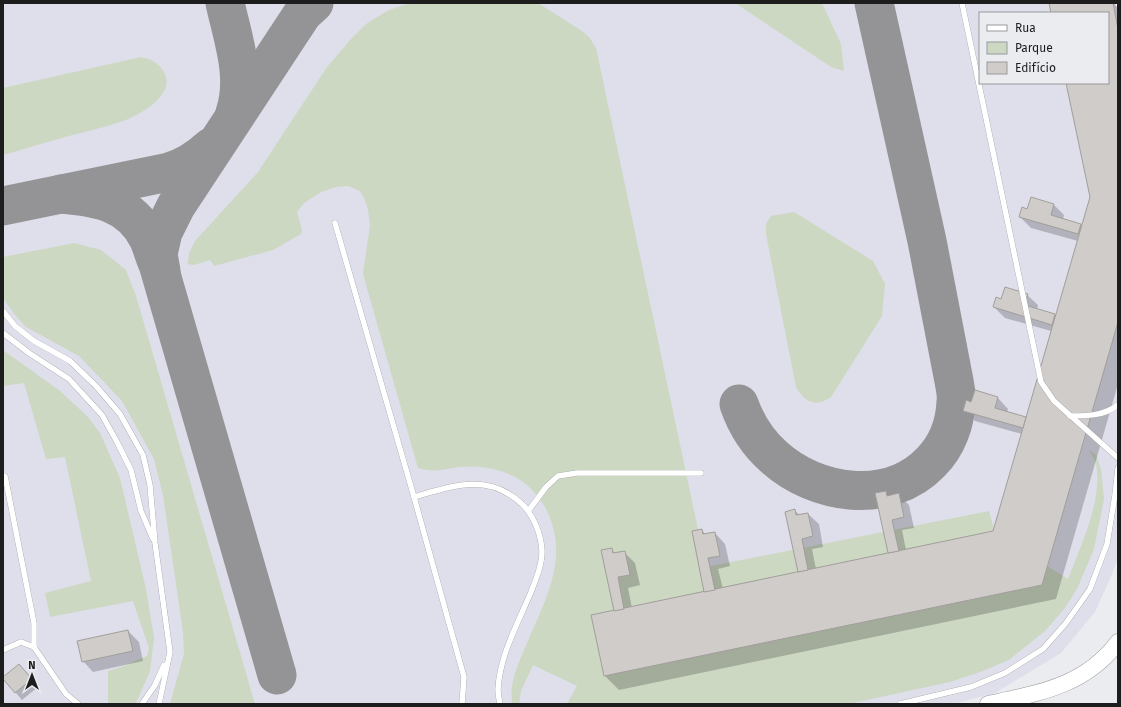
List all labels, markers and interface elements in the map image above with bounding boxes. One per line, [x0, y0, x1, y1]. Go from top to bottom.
legend [979, 12, 1109, 84]
text: Rua [1015, 21, 1036, 35]
text: Parque [1015, 41, 1053, 55]
text: Edifício [1015, 61, 1056, 75]
north arrow [12, 655, 52, 695]
text: N [28, 659, 36, 672]

